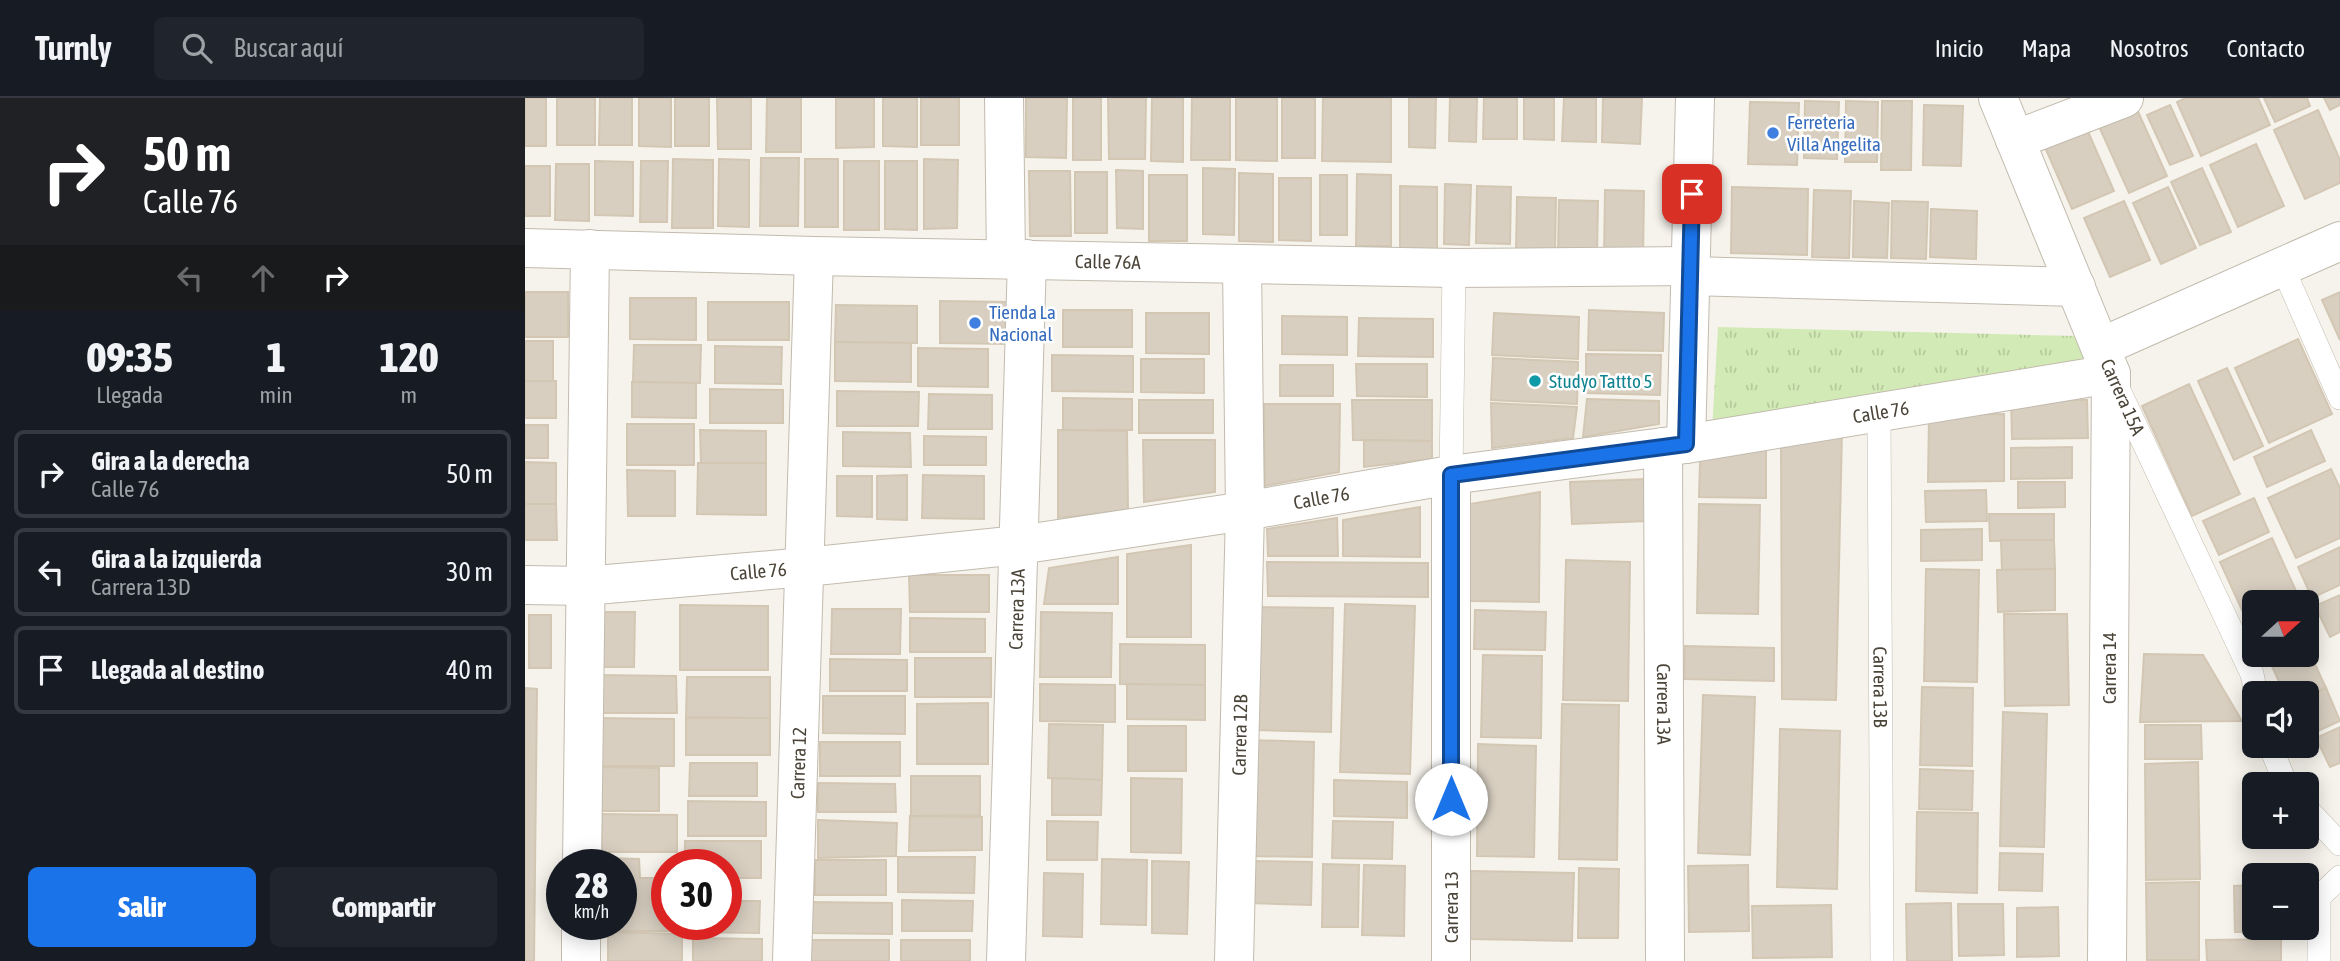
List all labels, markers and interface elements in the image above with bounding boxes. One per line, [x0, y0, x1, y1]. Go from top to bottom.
search box [154, 17, 644, 80]
text: Turnly [35, 29, 112, 67]
icon: search [178, 29, 216, 67]
text: Buscar aquí [234, 33, 344, 63]
text: Inicio [1935, 35, 1984, 62]
text: Mapa [2022, 35, 2071, 62]
text: Nosotros [2109, 35, 2188, 62]
text: Contacto [2226, 35, 2305, 62]
place label: Ferreteria Villa Angelita [1787, 111, 1881, 155]
text: 50 m [143, 125, 231, 181]
marker: Ferreteria Villa Angelita [1765, 125, 1781, 141]
icon: right [28, 126, 119, 217]
pin [1662, 164, 1722, 224]
icon: arrive [1673, 175, 1711, 213]
text: Calle 76 [143, 183, 238, 220]
street label: Calle 76A [1075, 250, 1142, 273]
icon: left [171, 259, 209, 297]
icon: ahead [244, 259, 282, 297]
icon: right [317, 259, 355, 297]
place label: Tienda La Nacional [989, 301, 1056, 345]
marker: Tienda La Nacional [967, 315, 983, 331]
text: 09:35 [87, 333, 173, 381]
text: 1 [266, 333, 286, 381]
text: 120 [379, 333, 438, 381]
street label: Carrera 15A [2096, 355, 2150, 439]
place label: Studyo Tattto 5 [1549, 370, 1652, 392]
marker: Studyo Tattto 5 [1527, 373, 1543, 389]
text: Llegada [96, 382, 163, 408]
text: min [260, 382, 293, 408]
text: m [401, 382, 417, 408]
street label: Calle 76 [1851, 396, 1910, 427]
text: Gira a la derecha [91, 446, 250, 476]
icon: right [32, 455, 70, 493]
text: 50 m [446, 459, 493, 489]
text: Calle 76 [91, 476, 159, 502]
street label: Calle 76 [1292, 482, 1351, 513]
text: Gira a la izquierda [91, 544, 262, 574]
icon: left [32, 553, 70, 591]
text: 30 m [446, 557, 493, 587]
street label: Calle 76 [729, 558, 787, 584]
street label: Carrera 13A [1004, 568, 1029, 650]
text: Carrera 13D [91, 574, 191, 600]
north arrow [2242, 590, 2319, 667]
map controls [2242, 590, 2319, 940]
street label: Carrera 14 [2098, 632, 2120, 704]
street label: Carrera 13B [1869, 647, 1892, 727]
icon: arrive [32, 651, 70, 689]
text: Llegada al destino [91, 655, 264, 685]
text: 40 m [446, 655, 493, 685]
street label: Carrera 13A [1653, 663, 1675, 745]
button: sound [2242, 681, 2319, 758]
street label: Carrera 12B [1228, 694, 1252, 776]
street label: Carrera 12 [786, 727, 810, 799]
position arrow [1414, 762, 1488, 836]
button: + [2242, 772, 2319, 849]
speed limit sign: 30 [651, 849, 742, 940]
button: − [2242, 863, 2319, 940]
text: 28 [575, 865, 608, 905]
button: Salir [28, 867, 256, 947]
button: Compartir [270, 867, 497, 947]
street label: Carrera 13 [1440, 871, 1462, 943]
text: km/h [574, 901, 609, 922]

